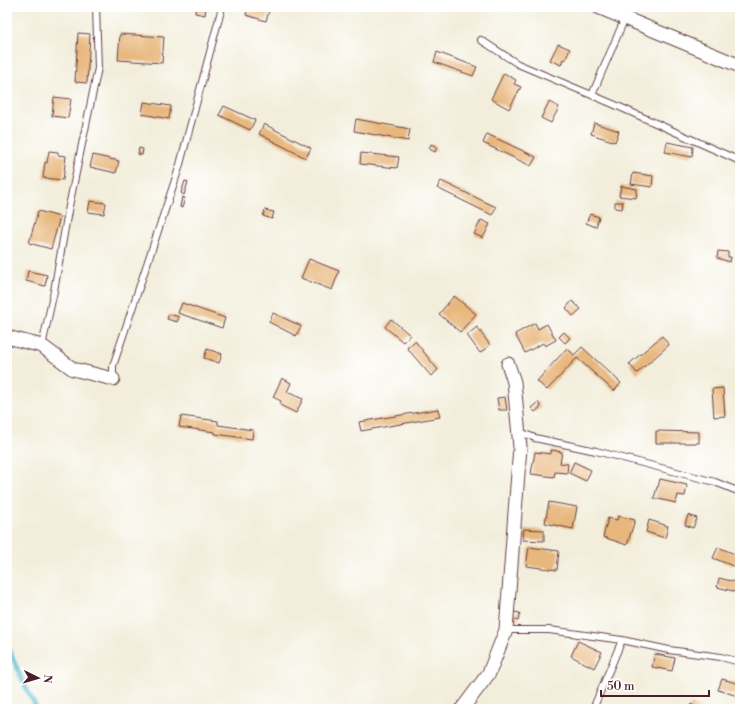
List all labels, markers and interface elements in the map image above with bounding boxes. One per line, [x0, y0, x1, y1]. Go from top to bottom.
north arrow [18, 658, 58, 698]
scale bar [601, 672, 709, 698]
text: N [40, 674, 54, 684]
text: 50 m [607, 679, 635, 694]

